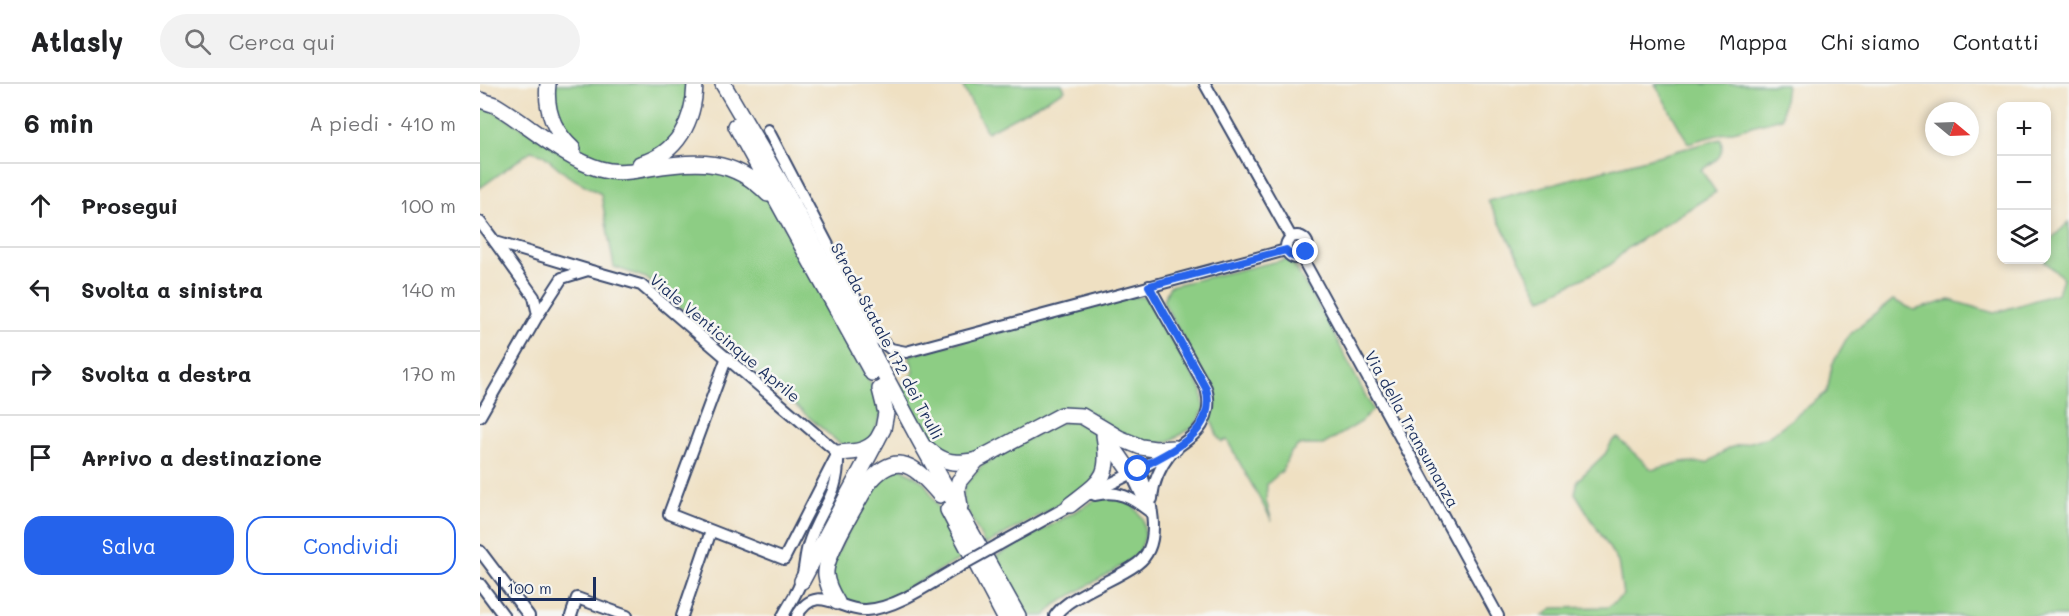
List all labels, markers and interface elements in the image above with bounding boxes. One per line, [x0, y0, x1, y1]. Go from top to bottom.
search box [160, 14, 580, 68]
text: Atlasly [30, 23, 124, 59]
icon: search [181, 25, 214, 58]
text: Cerca qui [229, 27, 335, 56]
text: Home [1629, 28, 1686, 55]
text: Mappa [1719, 28, 1788, 55]
text: Chi siamo [1821, 28, 1920, 55]
text: Contatti [1953, 28, 2039, 55]
north arrow [1925, 102, 1979, 156]
map controls [1997, 102, 2051, 264]
button: + [1997, 102, 2051, 156]
text: 6 min [24, 106, 93, 140]
text: A piedi · 410 m [309, 110, 456, 136]
button: − [1997, 156, 2051, 210]
icon: ahead [24, 189, 57, 222]
text: Prosegui [81, 191, 178, 220]
text: 100 m [400, 192, 456, 218]
button: layers [1997, 210, 2051, 264]
route end [1292, 238, 1318, 264]
street label: Strada Statale 172 dei Trulli [826, 239, 948, 443]
street label: Viale Venticinque Aprile [646, 268, 805, 407]
icon: left [24, 273, 57, 306]
text: Svolta a sinistra [81, 275, 263, 304]
text: 140 m [401, 276, 456, 302]
street label: Via della Transumanza [1361, 347, 1464, 511]
icon: right [24, 357, 57, 390]
text: Svolta a destra [81, 359, 251, 388]
text: 170 m [401, 360, 456, 386]
icon: arrive [24, 441, 57, 474]
text: Arrivo a destinazione [81, 443, 322, 472]
route start [1124, 455, 1150, 481]
button: Salva [24, 516, 234, 575]
button: Condividi [246, 516, 456, 575]
scale bar [498, 574, 596, 602]
text: 100 m [507, 577, 552, 598]

